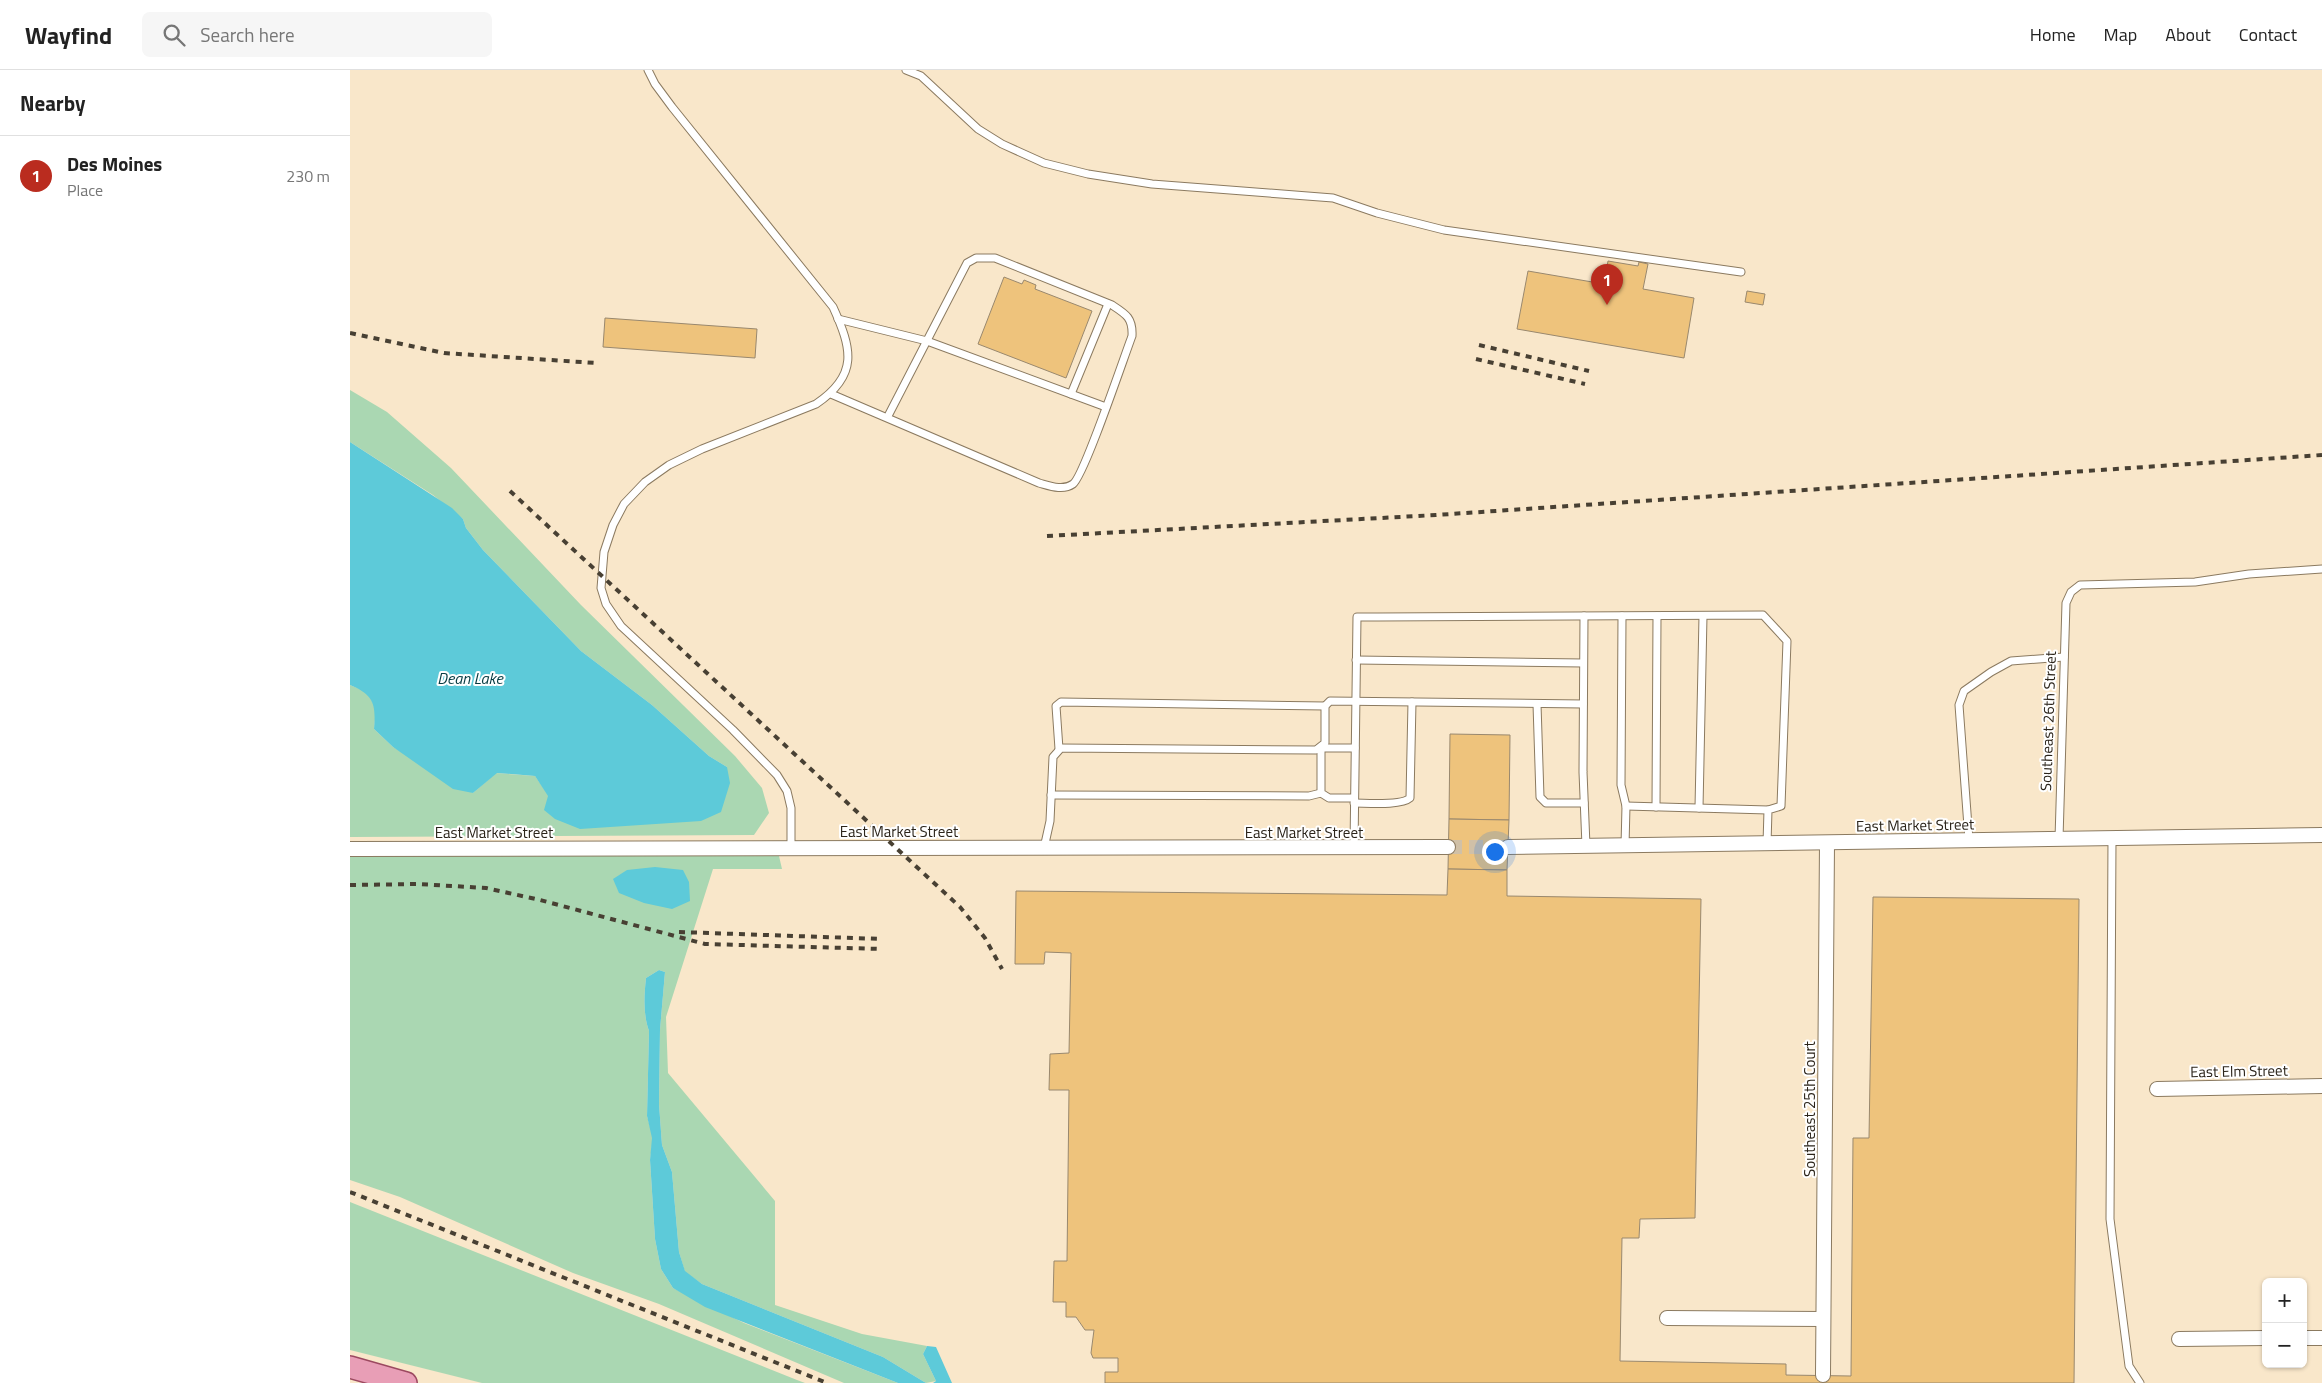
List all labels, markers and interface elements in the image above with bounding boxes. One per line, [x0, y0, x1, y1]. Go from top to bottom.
search box [142, 12, 492, 57]
text: Wayfind [25, 17, 112, 53]
text: Search here [200, 20, 295, 49]
icon: search [160, 21, 188, 49]
text: Home [2030, 21, 2076, 48]
text: Map [2104, 21, 2137, 48]
text: About [2165, 21, 2211, 48]
text: Contact [2239, 21, 2297, 48]
text: Nearby [20, 87, 85, 119]
text: Des Moines [67, 149, 162, 178]
text: 1 [32, 164, 40, 188]
text: 230 m [286, 164, 330, 188]
text: Place [67, 178, 103, 202]
pin: 1 [1591, 264, 1623, 305]
street label: Southeast 26th Street [2034, 650, 2062, 791]
water label: Dean Lake [437, 666, 504, 690]
street label: East Market Street [1856, 812, 1975, 838]
street label: East Market Street [840, 820, 959, 843]
street label: East Market Street [435, 821, 554, 844]
street label: East Market Street [1245, 821, 1364, 844]
your location [1482, 839, 1508, 865]
street label: Southeast 25th Court [1798, 1040, 1821, 1177]
street label: East Elm Street [2190, 1059, 2289, 1083]
map controls [2262, 1278, 2307, 1368]
button: + [2262, 1278, 2307, 1323]
button: − [2262, 1323, 2307, 1368]

